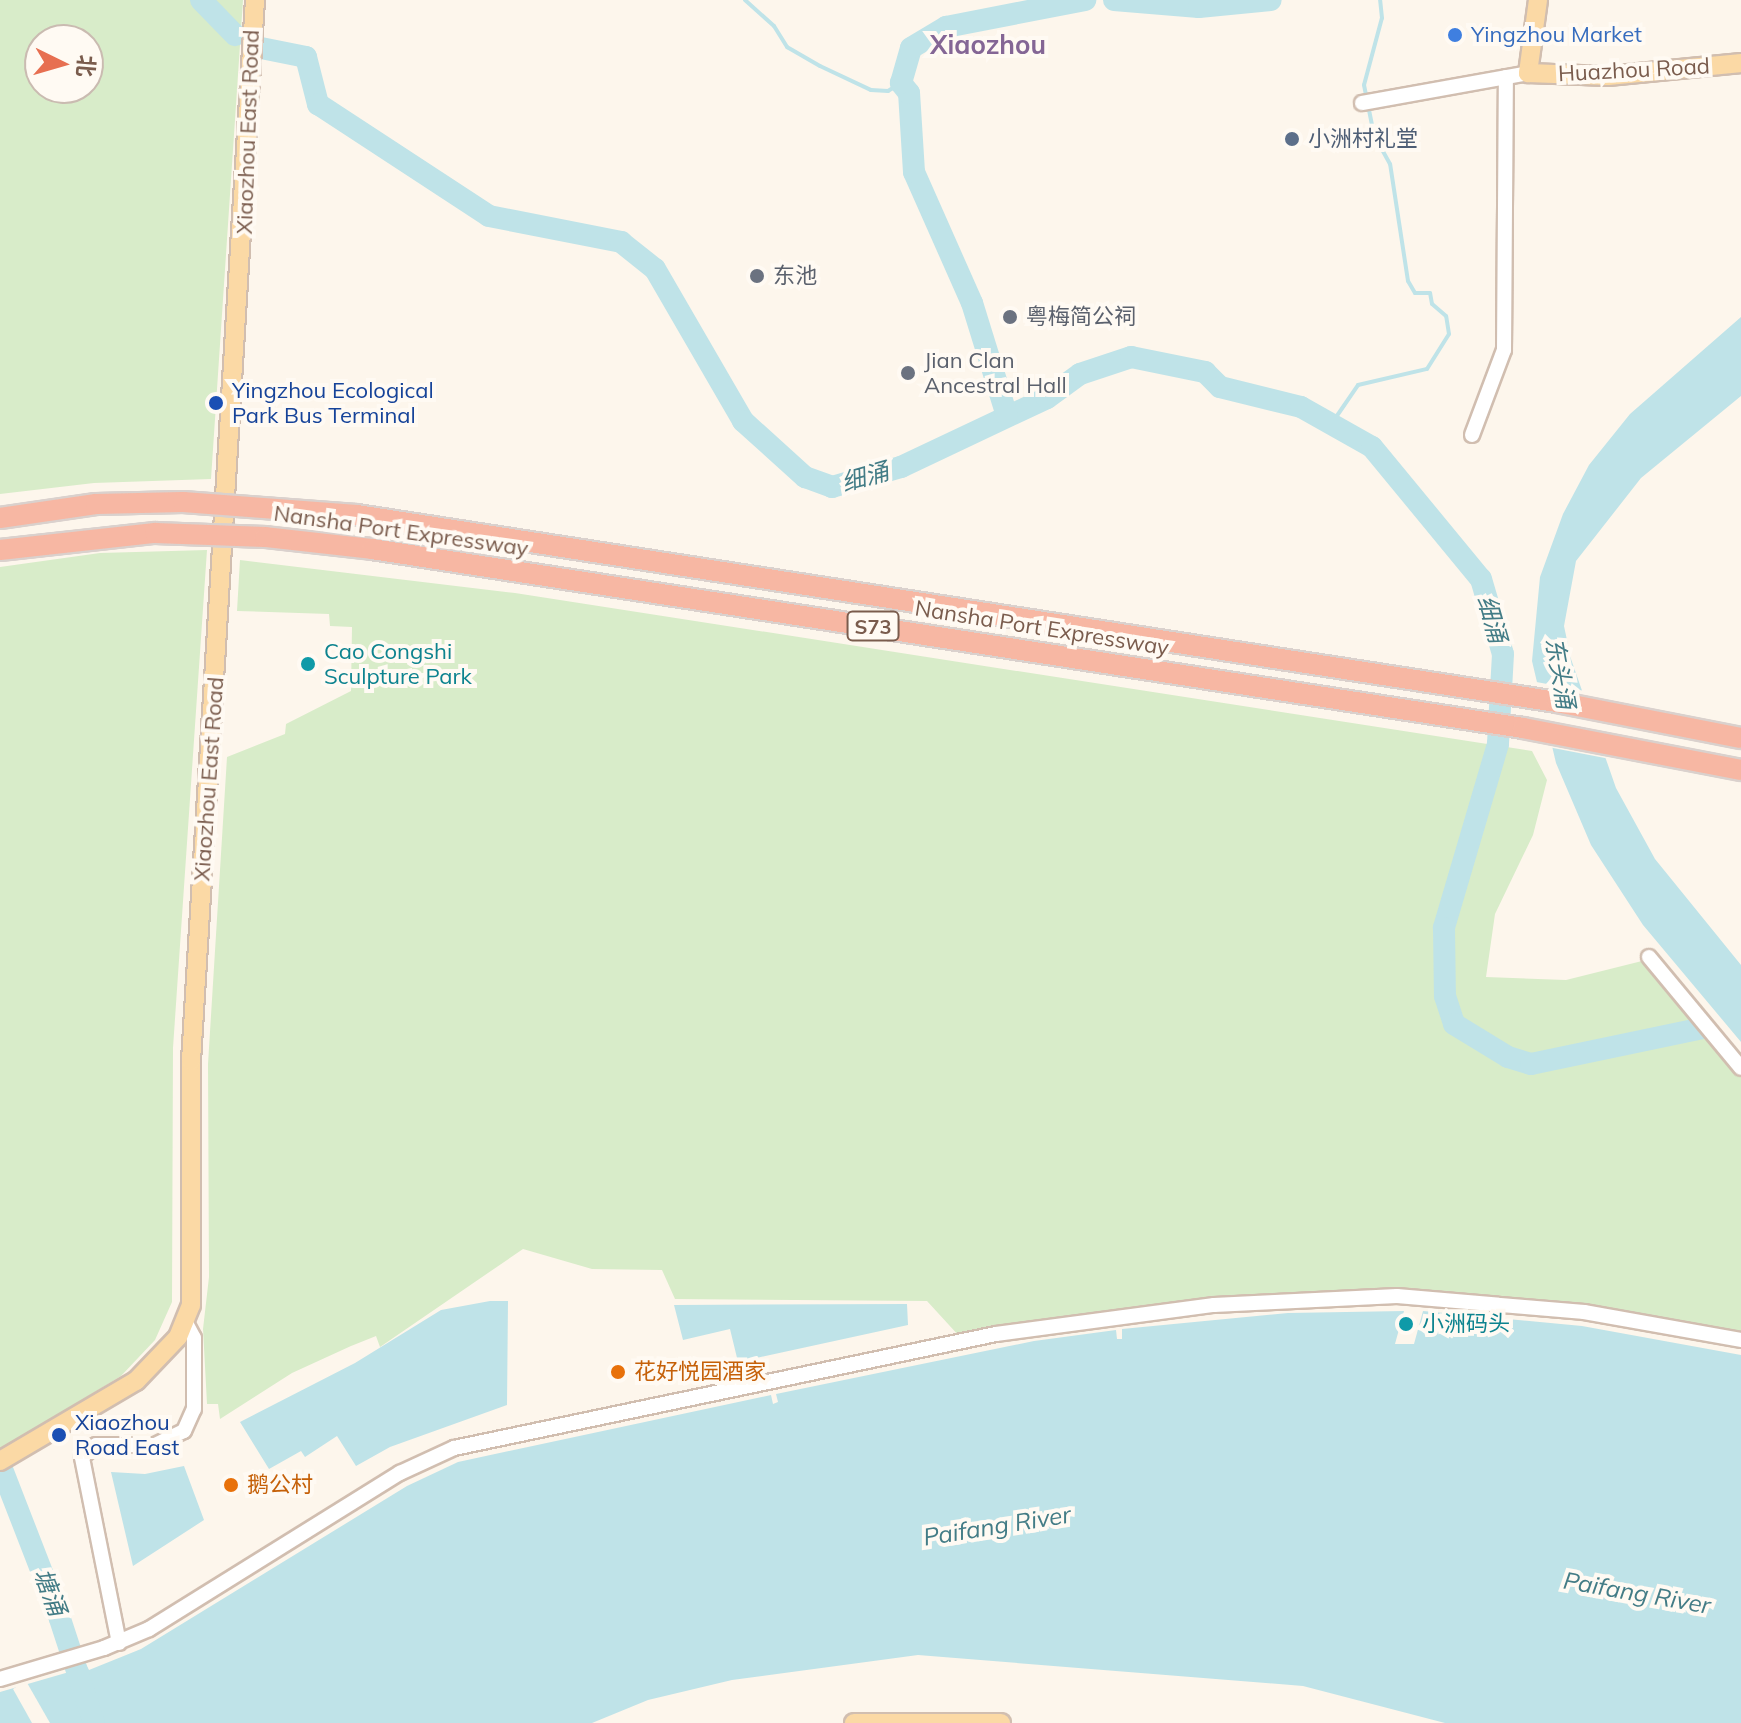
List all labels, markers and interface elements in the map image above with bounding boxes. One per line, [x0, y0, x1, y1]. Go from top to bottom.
place label: Yingzhou Market [1471, 22, 1642, 48]
north arrow [24, 24, 104, 104]
marker: Yingzhou Market [1446, 26, 1464, 44]
street label: Xiaozhou East Road [231, 29, 265, 235]
district label: Xiaozhou [930, 29, 1046, 61]
street label: Huazhou Road [1557, 53, 1711, 87]
text: 北 [71, 54, 101, 78]
place label: 小洲村礼堂 [1308, 126, 1418, 152]
marker: 小洲村礼堂 [1283, 130, 1301, 148]
place label: 东池 [773, 263, 817, 289]
marker: 东池 [748, 267, 766, 285]
place label: 粤梅简公祠 [1026, 304, 1136, 330]
marker: 粤梅简公祠 [1001, 308, 1019, 326]
place label: Jian Clan Ancestral Hall [924, 347, 1067, 398]
marker: Jian Clan Ancestral Hall [899, 364, 917, 382]
place label: Yingzhou Ecological Park Bus Terminal [232, 377, 434, 428]
marker: Yingzhou Ecological Park Bus Terminal [207, 394, 225, 412]
water label: 细涌 [838, 457, 892, 497]
street label: Nansha Port Expressway [272, 500, 530, 562]
water label: 细涌 [1472, 592, 1512, 646]
street label: Nansha Port Expressway [913, 595, 1171, 661]
road number: S73 [845, 610, 901, 642]
water label: 东头涌 [1540, 635, 1580, 711]
place label: Cao Congshi Sculpture Park [324, 638, 472, 690]
marker: Cao Congshi Sculpture Park [299, 655, 317, 673]
street label: Xiaozhou East Road [189, 676, 229, 882]
place label: 小洲码头 [1422, 1311, 1510, 1337]
marker: 小洲码头 [1397, 1315, 1415, 1333]
place label: 花好悦园酒家 [634, 1359, 766, 1385]
marker: 花好悦园酒家 [609, 1363, 627, 1381]
place label: Xiaozhou Road East [75, 1409, 179, 1460]
marker: Xiaozhou Road East [50, 1426, 68, 1444]
place label: 鹅公村 [247, 1472, 313, 1498]
marker: 鹅公村 [222, 1476, 240, 1494]
water label: Paifang River [921, 1500, 1073, 1552]
water label: 塘涌 [28, 1564, 72, 1620]
water label: Paifang River [1561, 1566, 1713, 1620]

